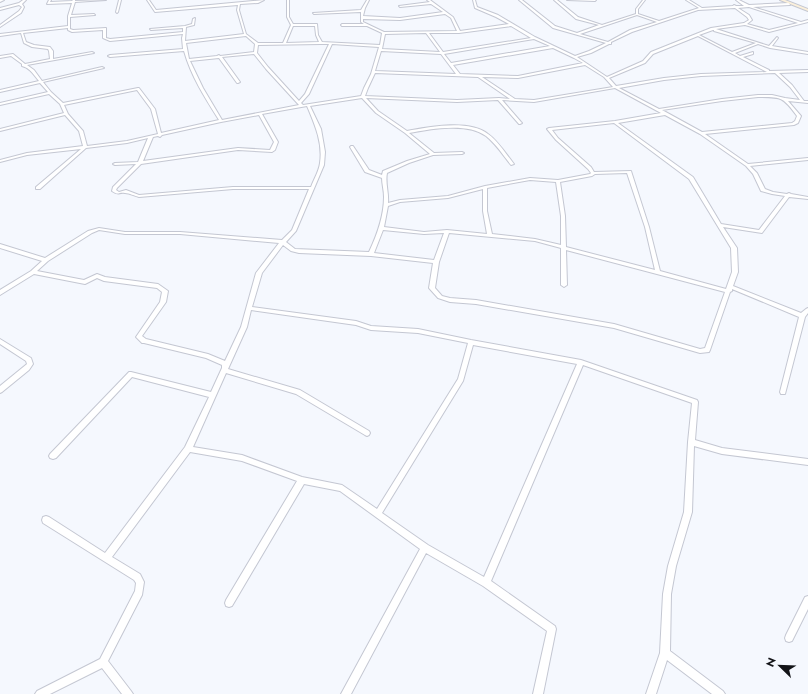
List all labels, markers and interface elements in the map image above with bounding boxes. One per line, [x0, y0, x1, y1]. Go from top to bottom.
north arrow [760, 646, 800, 686]
text: N [762, 655, 780, 669]

